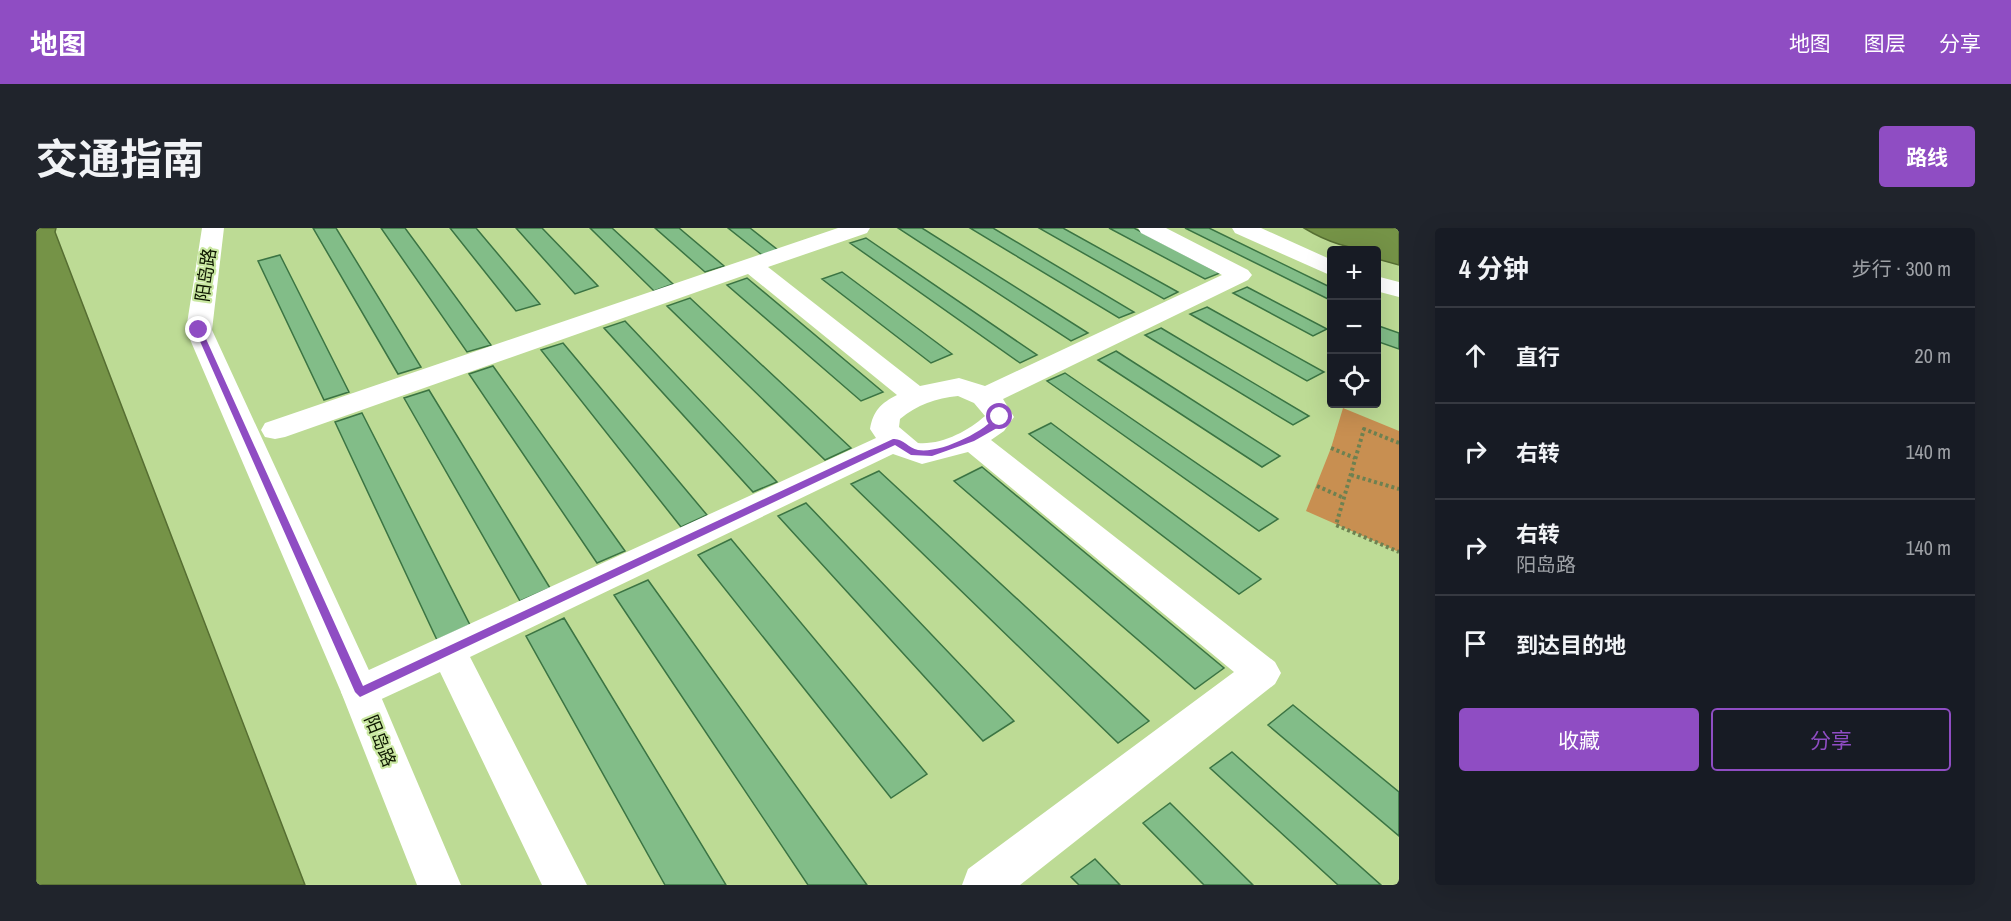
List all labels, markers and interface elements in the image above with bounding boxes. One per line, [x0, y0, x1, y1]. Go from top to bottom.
text: 地图 [30, 25, 86, 63]
text: 地图 [1789, 29, 1831, 58]
text: 图层 [1864, 29, 1906, 58]
text: 分享 [1939, 29, 1981, 58]
button: 路线 [1879, 126, 1975, 187]
text: 交通指南 [36, 131, 204, 187]
street label: 阳岛路 [189, 246, 222, 303]
map controls [1327, 246, 1381, 408]
button: + [1327, 246, 1381, 300]
text: 4 分钟 [1459, 251, 1529, 286]
text: 步行 · 300 m [1852, 255, 1951, 282]
button: − [1327, 300, 1381, 354]
route end [185, 316, 211, 342]
icon: ahead [1459, 339, 1492, 372]
text: 直行 [1516, 342, 1560, 372]
text: 20 m [1915, 342, 1951, 369]
button: locate [1327, 354, 1381, 408]
route start [986, 403, 1012, 429]
icon: right [1459, 435, 1492, 468]
text: 右转 [1516, 438, 1560, 468]
text: 140 m [1905, 438, 1951, 465]
text: 右转 [1516, 519, 1560, 549]
icon: right [1459, 531, 1492, 564]
text: 140 m [1905, 534, 1951, 561]
text: 阳岛路 [1516, 551, 1576, 578]
icon: arrive [1459, 627, 1492, 660]
text: 到达目的地 [1516, 630, 1626, 660]
button: 收藏 [1459, 708, 1699, 771]
button: 分享 [1711, 708, 1951, 771]
street label: 阳岛路 [359, 711, 402, 771]

